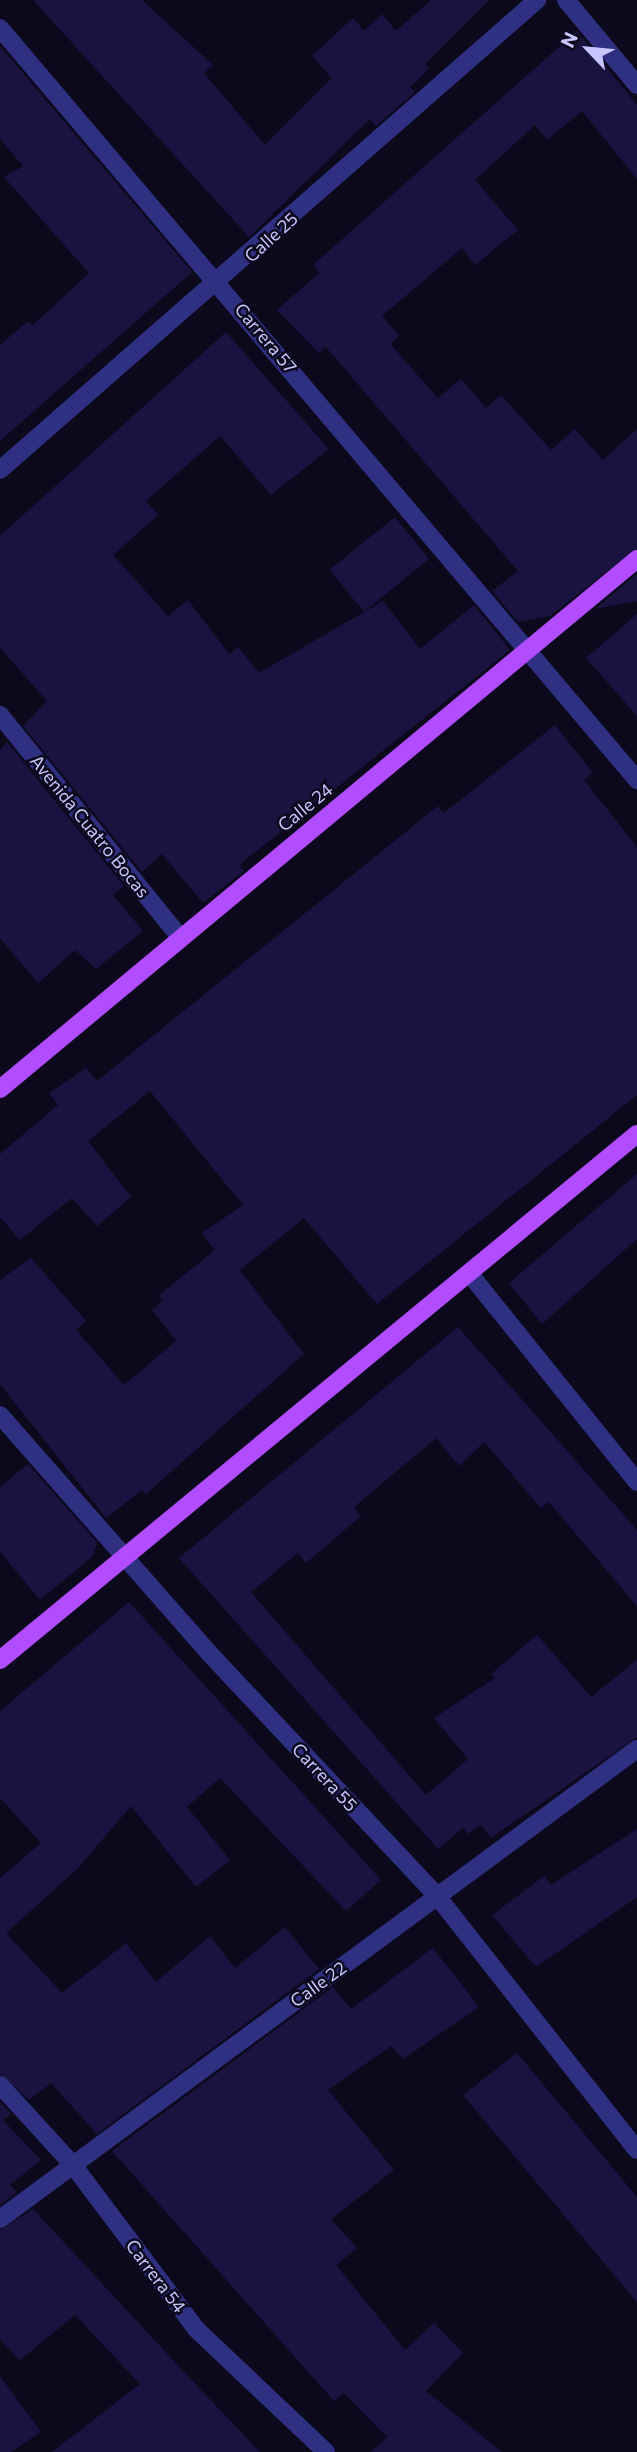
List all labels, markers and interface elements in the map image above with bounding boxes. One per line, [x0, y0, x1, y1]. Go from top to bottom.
north arrow [553, 14, 623, 84]
text: N [555, 28, 582, 51]
street label: Calle 25 [240, 208, 302, 266]
street label: Carrera 57 [230, 298, 302, 378]
street label: Avenida Cuatro Bocas [26, 750, 154, 902]
street label: Calle 24 [273, 778, 337, 836]
street label: Carrera 55 [288, 1738, 362, 1816]
street label: Calle 22 [286, 1957, 350, 2011]
street label: Carrera 54 [121, 2235, 191, 2317]

